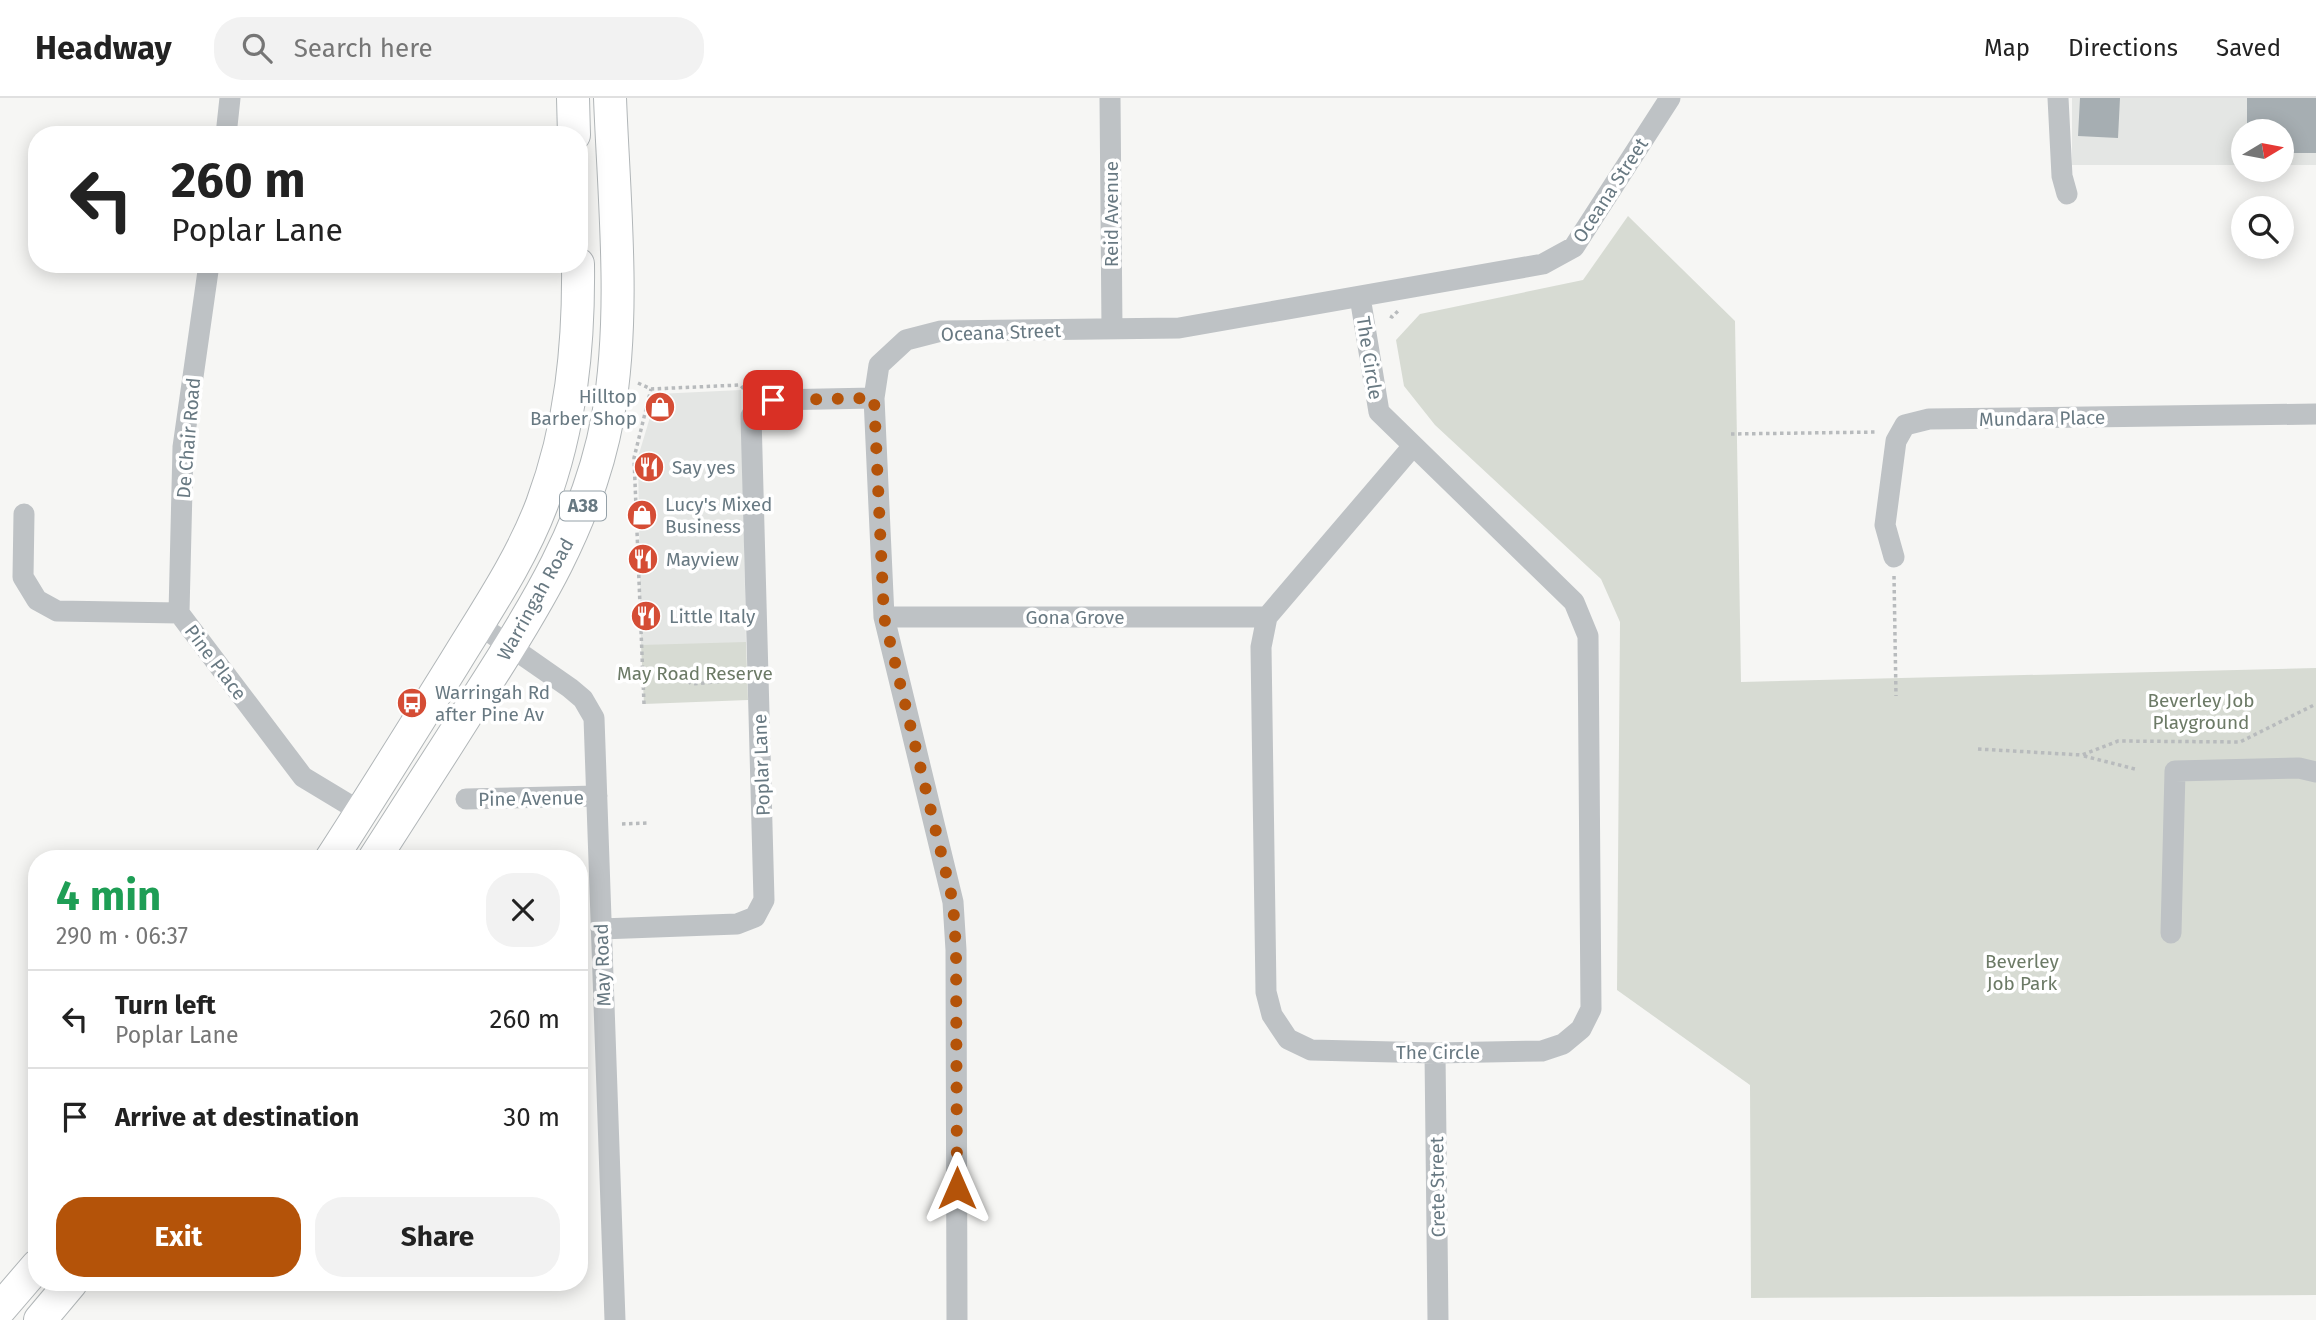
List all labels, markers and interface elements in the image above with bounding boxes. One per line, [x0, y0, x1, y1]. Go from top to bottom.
search box [214, 17, 704, 80]
text: Headway [35, 28, 172, 68]
icon: search [238, 29, 276, 67]
text: Search here [294, 33, 433, 64]
text: Map [1984, 34, 2030, 62]
text: Directions [2068, 34, 2178, 62]
text: Saved [2216, 34, 2281, 62]
north arrow [2231, 119, 2294, 182]
map controls [2231, 119, 2294, 259]
street label: Oceana Street [1568, 133, 1653, 247]
text: 260 m [171, 151, 306, 210]
icon: left [56, 154, 147, 245]
street label: Reid Avenue [1100, 161, 1123, 267]
button: search [2231, 196, 2294, 259]
text: Poplar Lane [171, 211, 343, 249]
street label: The Circle [1352, 315, 1387, 401]
street label: Oceana Street [940, 319, 1062, 346]
pin [743, 370, 803, 430]
street label: De Chair Road [172, 377, 205, 499]
icon: arrive [754, 381, 792, 419]
place label: Hilltop Barber Shop [530, 385, 637, 430]
shop icon: Hilltop Barber Shop [643, 390, 677, 424]
street label: Mundara Place [1979, 406, 2105, 431]
restaurant icon: Say yes [632, 450, 666, 484]
place label: Say yes [672, 456, 735, 479]
road number: A38 [560, 492, 606, 520]
place label: Lucy's Mixed Business [665, 493, 772, 538]
shop icon: Lucy's Mixed Business [625, 498, 659, 532]
street label: Warringah Road [492, 534, 579, 664]
restaurant icon: Mayview [626, 542, 660, 576]
place label: Mayview [666, 548, 739, 571]
restaurant icon: Little Italy [629, 599, 663, 633]
place label: Little Italy [669, 605, 756, 628]
street label: Gona Grove [1026, 606, 1125, 629]
street label: Pine Place [180, 620, 251, 705]
park label: May Road Reserve [617, 662, 773, 685]
place label: Warringah Rd after Pine Av [435, 681, 550, 726]
bus stop icon: Warringah Rd after Pine Av [395, 686, 429, 720]
park label: Beverley Job Playground [2147, 689, 2255, 734]
street label: Poplar Lane [748, 714, 775, 816]
street label: Pine Avenue [478, 786, 584, 811]
text: 4 min [56, 871, 161, 921]
button: close [486, 873, 560, 947]
text: 290 m · 06:37 [56, 922, 188, 950]
street label: May Road [590, 923, 615, 1007]
park label: Beverley Job Park [1985, 950, 2060, 995]
text: Turn left [115, 990, 216, 1021]
icon: left [56, 1000, 94, 1038]
text: 260 m [490, 1004, 560, 1035]
text: Poplar Lane [115, 1021, 239, 1049]
street label: The Circle [1396, 1041, 1480, 1064]
icon: arrive [56, 1098, 94, 1136]
text: Arrive at destination [115, 1102, 359, 1133]
text: 30 m [503, 1102, 560, 1133]
street label: Crete Street [1425, 1136, 1450, 1238]
position arrow [920, 1151, 994, 1225]
button: Exit [56, 1197, 301, 1277]
button: Share [315, 1197, 560, 1277]

